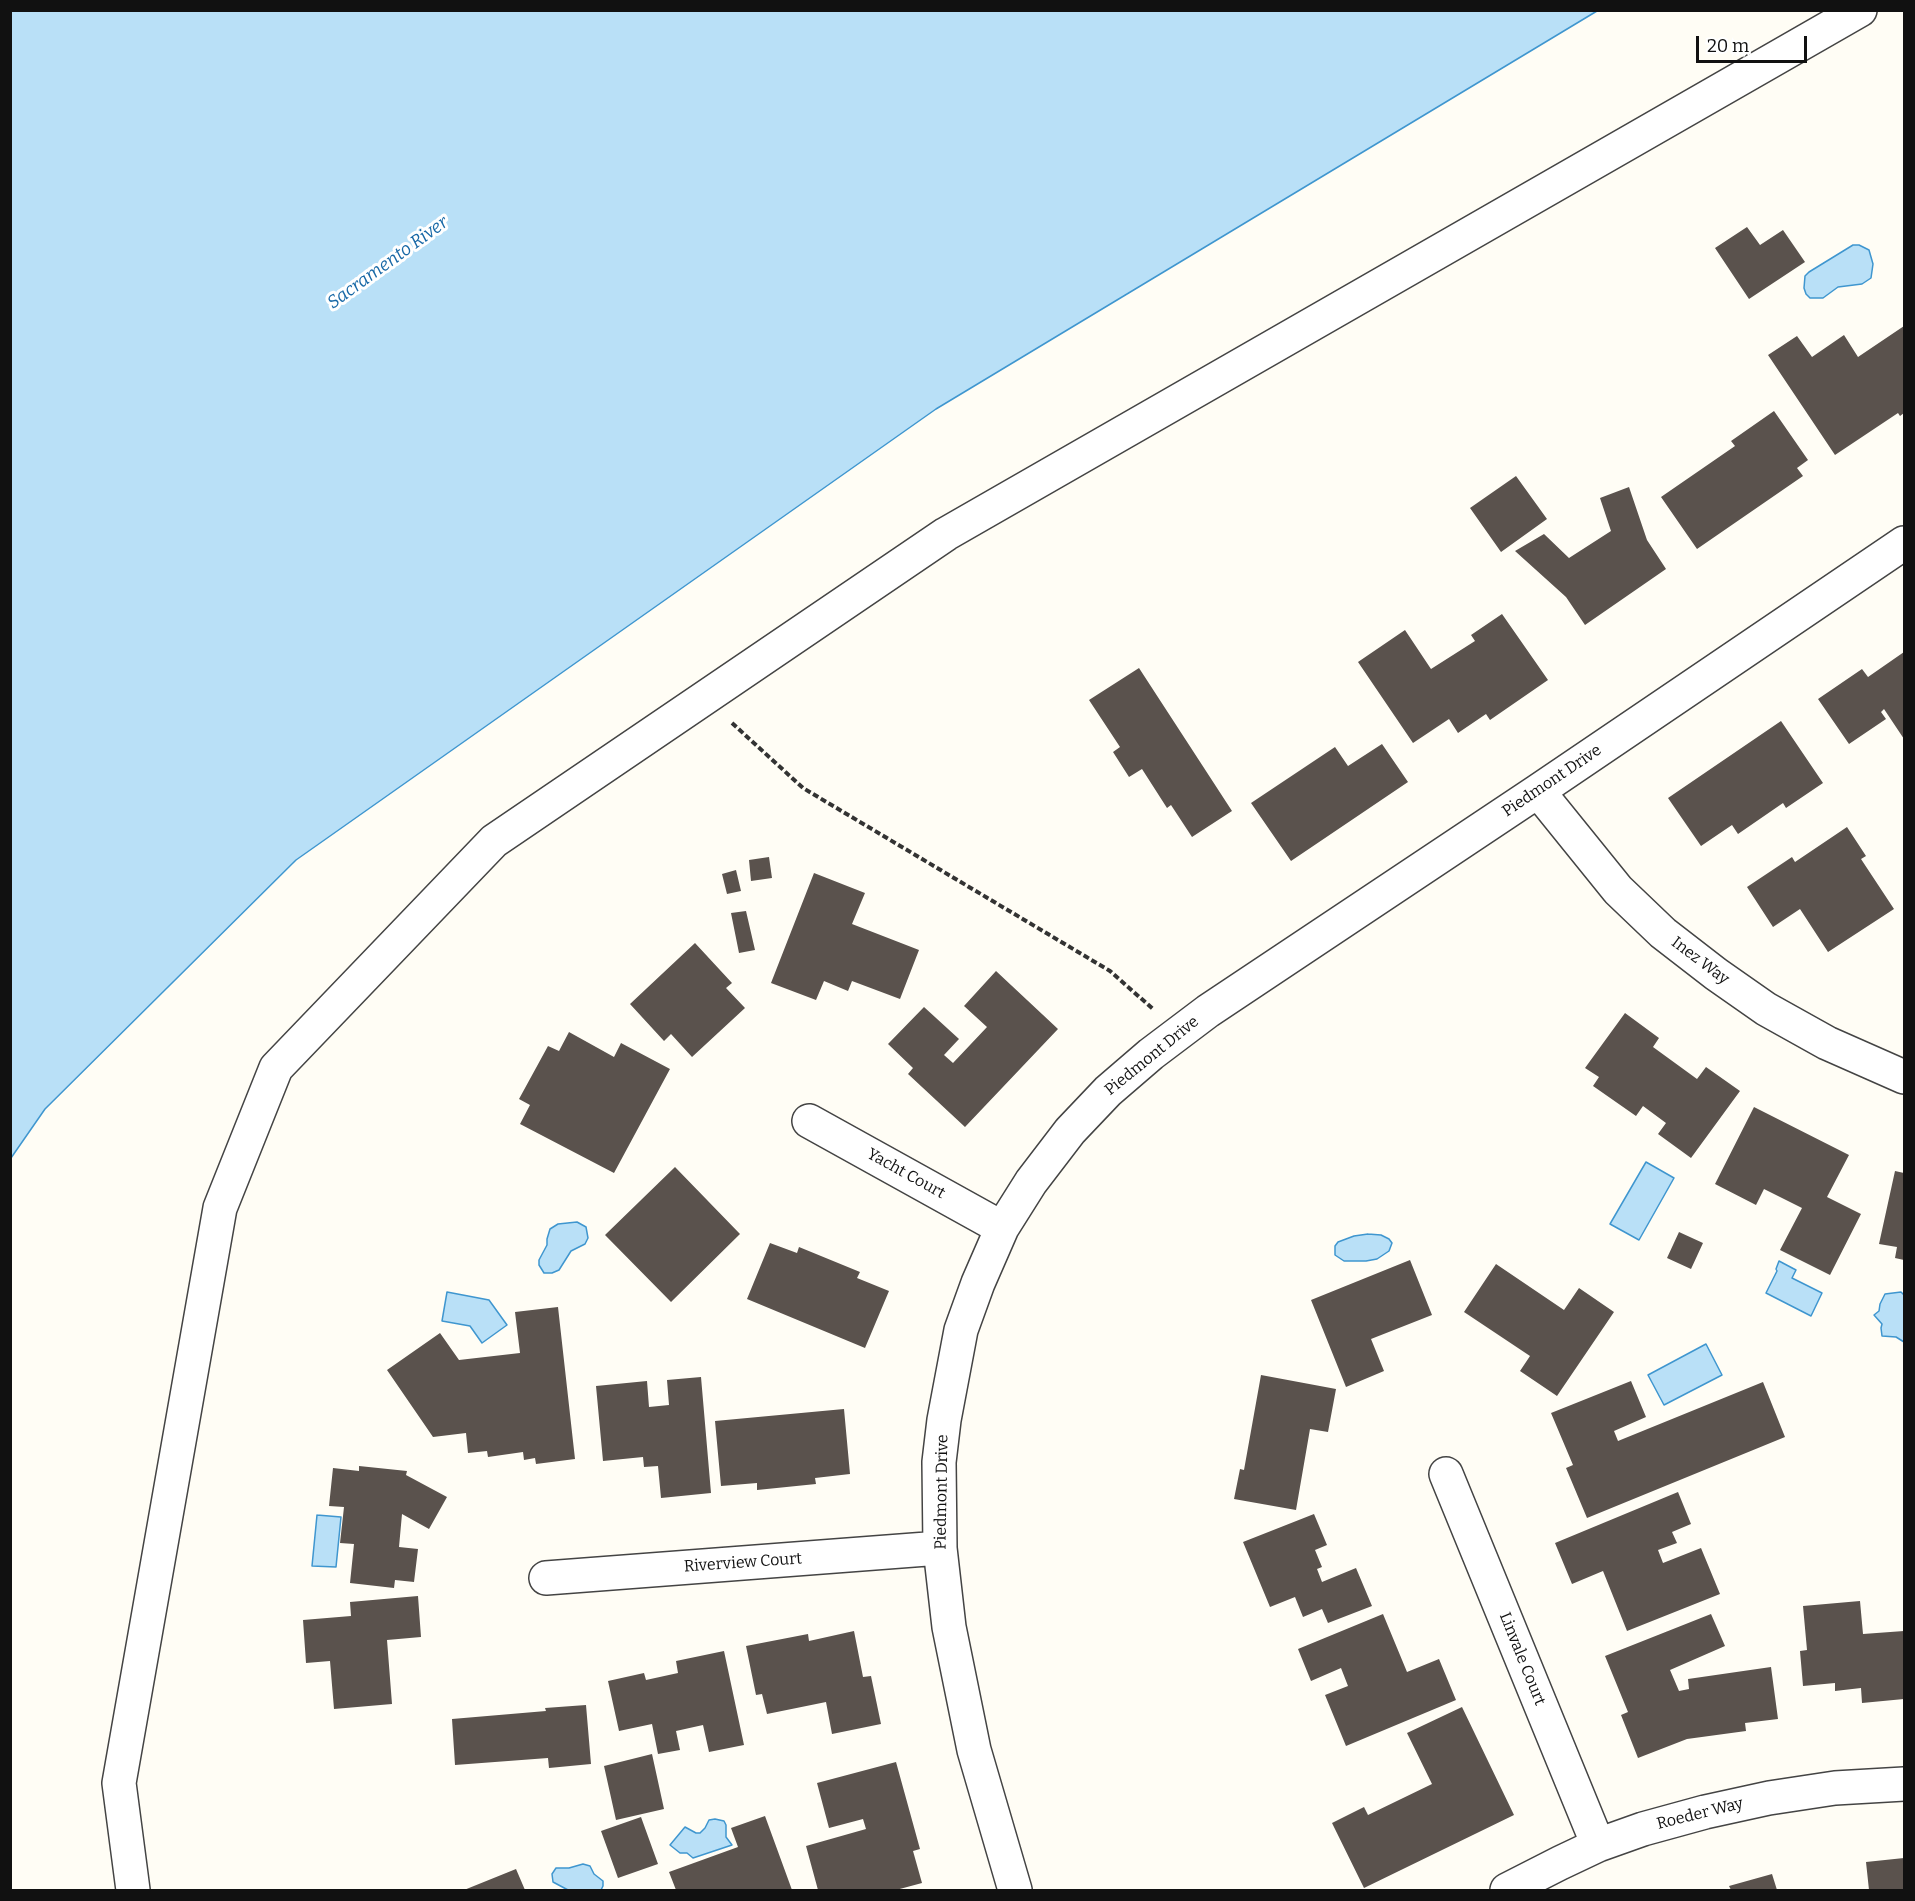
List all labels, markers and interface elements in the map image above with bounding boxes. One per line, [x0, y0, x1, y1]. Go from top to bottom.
scale bar [1699, 24, 1810, 62]
text: 20 m [1707, 35, 1749, 57]
water label: Sacramento River [324, 212, 452, 314]
street label: Piedmont Drive [1499, 741, 1605, 821]
street label: Inez Way [1667, 933, 1733, 989]
street label: Piedmont Drive [1101, 1012, 1203, 1100]
street label: Yacht Court [864, 1145, 948, 1203]
street label: Piedmont Drive [931, 1434, 953, 1550]
street label: Riverview Court [683, 1549, 803, 1577]
street label: Linvale Court [1495, 1610, 1549, 1708]
street label: Roeder Way [1655, 1794, 1745, 1834]

